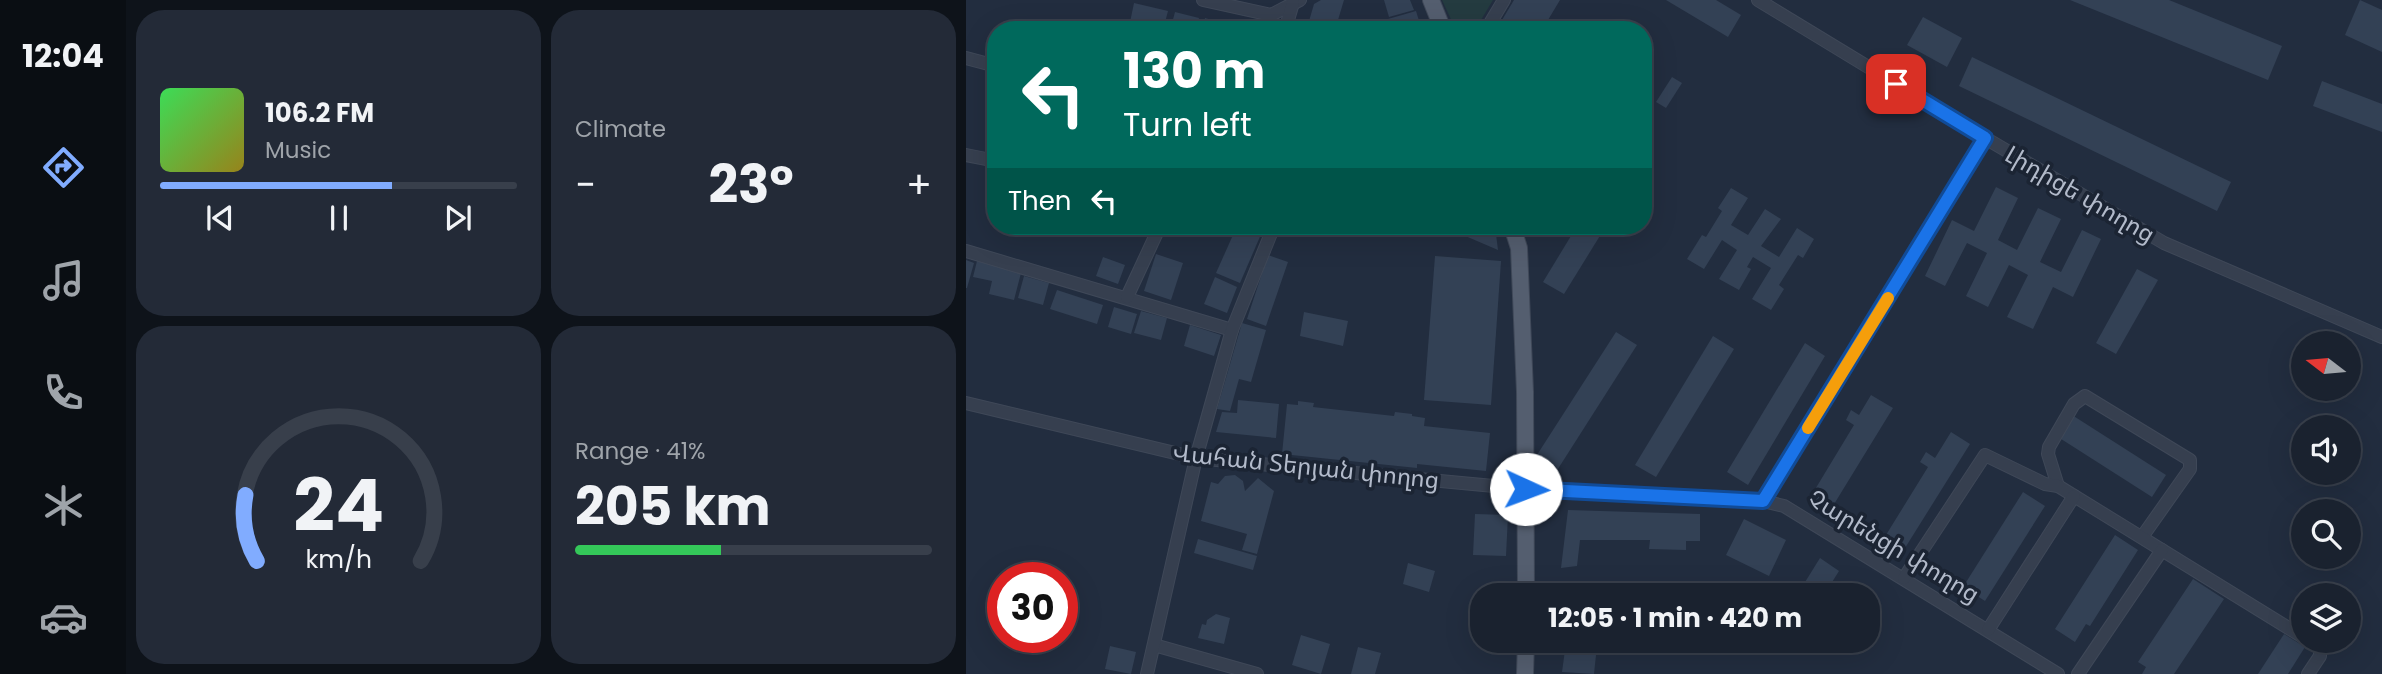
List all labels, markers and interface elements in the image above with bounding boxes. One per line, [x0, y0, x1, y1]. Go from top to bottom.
text: 12:04 [22, 33, 104, 78]
text: 130 m [1123, 37, 1265, 105]
icon: left [1008, 49, 1099, 140]
pin [1866, 54, 1926, 114]
icon: arrive [1877, 65, 1915, 103]
text: 106.2 FM [265, 95, 374, 131]
text: Turn left [1123, 102, 1252, 147]
text: Climate [575, 113, 666, 145]
text: Music [265, 134, 331, 166]
street label: Լիդիցե փողոց [1999, 138, 2161, 250]
icon: directions [39, 143, 88, 192]
text: 23° [708, 148, 794, 221]
text: − [575, 158, 596, 211]
text: + [906, 158, 932, 211]
icon: left [1085, 182, 1123, 220]
text: Then [1008, 183, 1071, 219]
icon: previous [201, 199, 239, 237]
icon: pause [320, 199, 358, 237]
icon: next [439, 199, 477, 237]
icon: music [39, 256, 88, 305]
north arrow [2291, 331, 2361, 401]
map controls [2291, 331, 2361, 653]
icon: phone [39, 368, 88, 417]
button: sound [2291, 415, 2361, 485]
text: Range · 41% [575, 435, 706, 467]
street label: Վահան Տերյան փողոց [1171, 436, 1441, 496]
position arrow [1489, 452, 1563, 526]
text: 24 [293, 455, 384, 556]
text: 205 km [575, 470, 771, 543]
icon: climate [39, 481, 88, 530]
street label: Չարենցի փողոց [1802, 482, 1986, 610]
button: search [2291, 499, 2361, 569]
text: km/h [305, 542, 372, 577]
speed limit sign: 30 [987, 562, 1078, 653]
button: layers [2291, 583, 2361, 653]
icon: car [39, 593, 88, 642]
text: 12:05 · 1 min · 420 m [1548, 600, 1802, 636]

